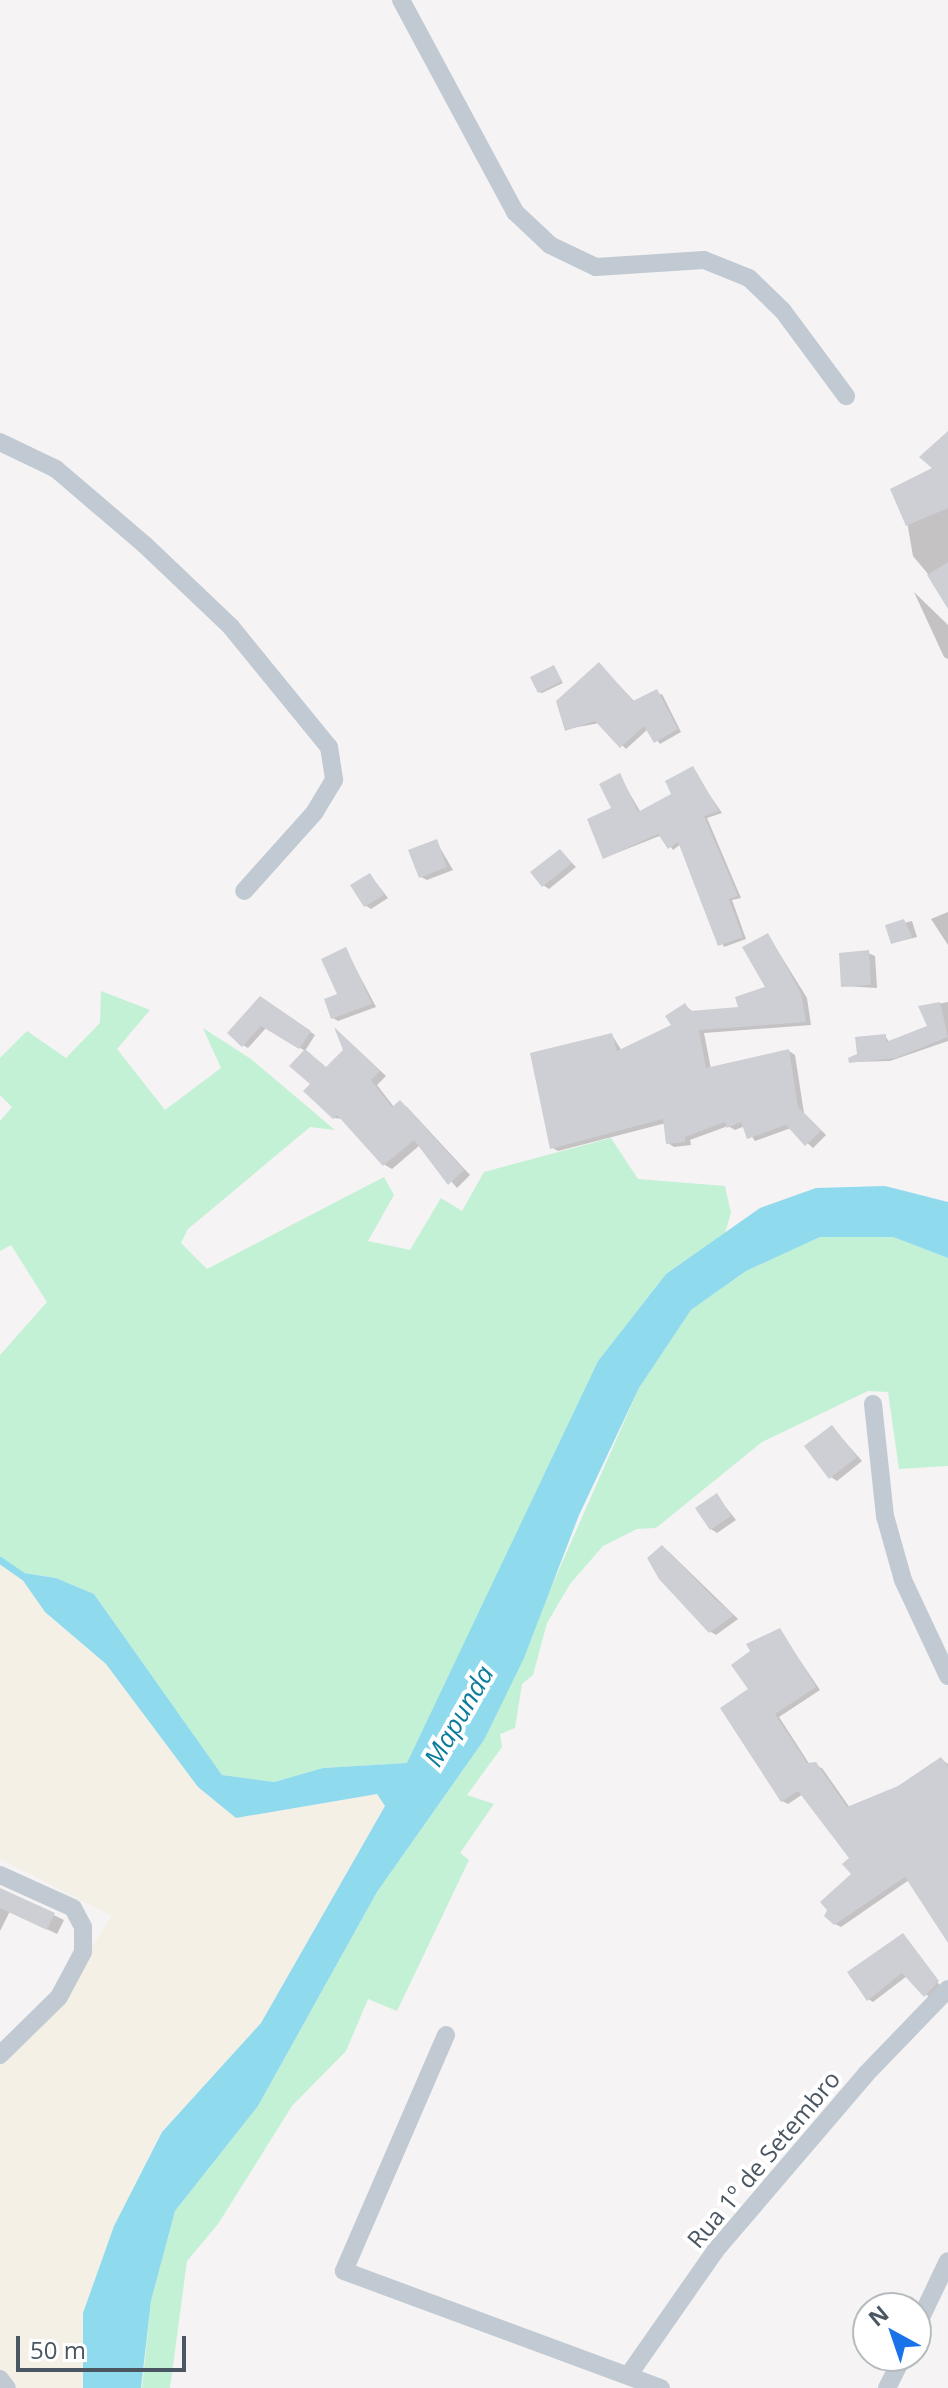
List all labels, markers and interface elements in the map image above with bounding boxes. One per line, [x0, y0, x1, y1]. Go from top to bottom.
water label: Mapunda [418, 1660, 500, 1772]
street label: Rua 1º de Setembro [681, 2065, 845, 2253]
north arrow [852, 2292, 932, 2372]
text: N [861, 2298, 894, 2332]
scale bar [20, 2320, 190, 2370]
text: 50 m [30, 2333, 86, 2366]

